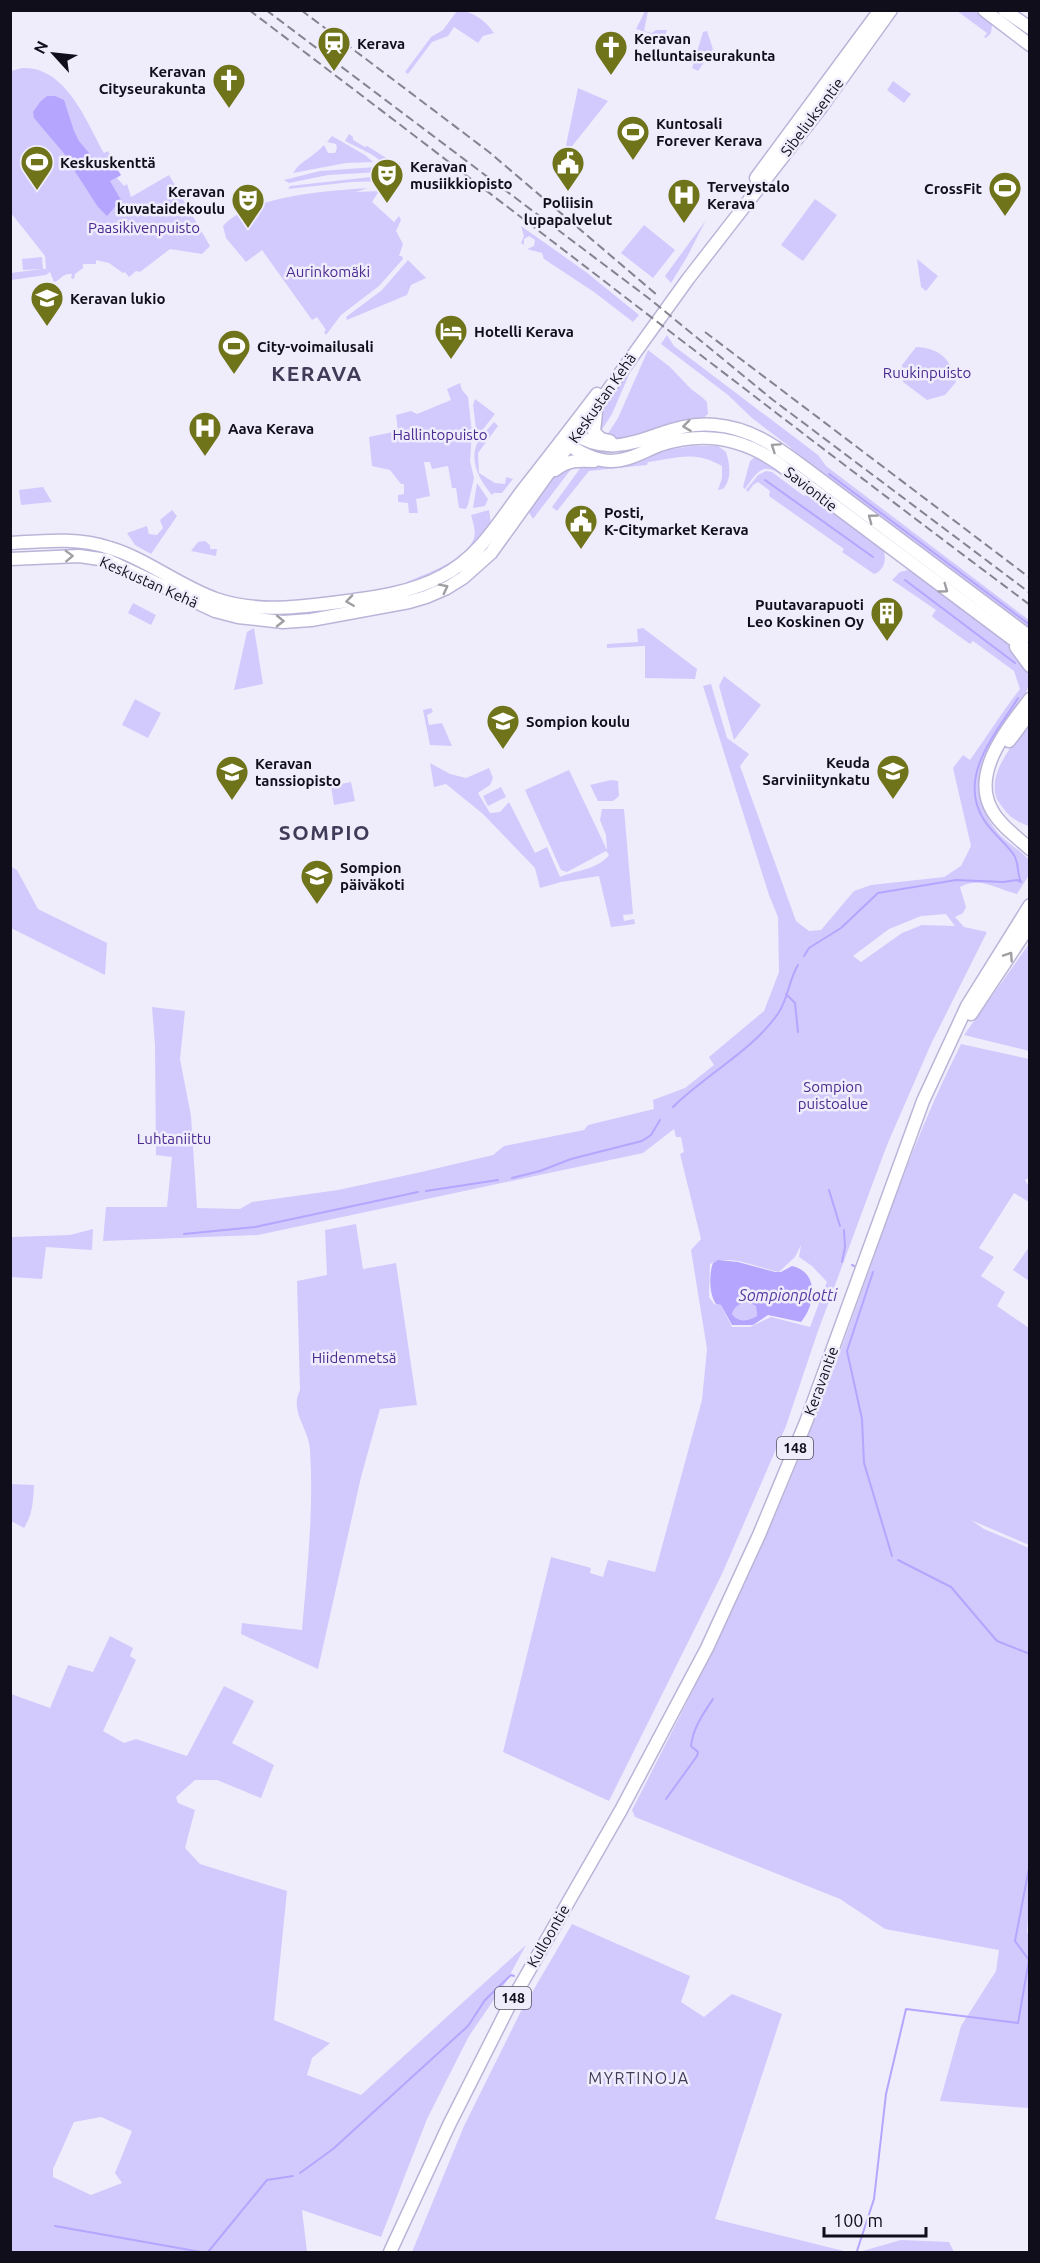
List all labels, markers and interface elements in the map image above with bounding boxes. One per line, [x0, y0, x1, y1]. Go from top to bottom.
north arrow [24, 24, 84, 84]
station icon: Kerava [316, 25, 352, 72]
church icon: Keravan helluntaiseurakunta [593, 29, 629, 76]
place label: Keravan helluntaiseurakunta [634, 30, 776, 64]
place label: Kerava [357, 35, 405, 52]
text: N [30, 38, 51, 57]
church icon: Keravan Cityseurakunta [211, 62, 247, 109]
place label: Keravan Cityseurakunta [99, 63, 206, 97]
street label: Sibeliuksentie [777, 75, 847, 159]
sports icon: Kuntosali Forever Kerava [615, 114, 651, 161]
place label: Kuntosali Forever Kerava [656, 115, 762, 149]
sports icon: Keskuskenttä [19, 144, 55, 191]
public building icon: Poliisin lupapalvelut [550, 145, 586, 192]
place label: Keskuskenttä [60, 154, 156, 171]
theatre icon: Keravan musiikkiopisto [369, 157, 405, 204]
place label: Keravan musiikkiopisto [410, 158, 513, 192]
sports icon: CrossFit [987, 170, 1023, 217]
hospital icon: Terveystalo Kerava [666, 177, 702, 224]
place label: Terveystalo Kerava [707, 178, 790, 212]
place label: CrossFit [924, 180, 983, 197]
theatre icon: Keravan kuvataidekoulu [230, 182, 266, 229]
place label: Keravan kuvataidekoulu [117, 183, 225, 217]
place label: Poliisin lupapalvelut [524, 194, 613, 228]
park label: Paasikivenpuisto [88, 219, 200, 236]
park label: Aurinkomäki [286, 263, 370, 280]
school or university icon: Keravan lukio [29, 280, 65, 327]
place label: Keravan lukio [70, 290, 165, 307]
hotel icon: Hotelli Kerava [433, 313, 469, 360]
place label: Hotelli Kerava [474, 323, 574, 340]
sports icon: City-voimailusali [216, 328, 252, 375]
place label: City-voimailusali [257, 338, 374, 355]
street label: Keskustan Kehä [565, 350, 639, 446]
district label: KERAVA [271, 361, 363, 385]
park label: Ruukinpuisto [883, 364, 971, 381]
hospital icon: Aava Kerava [187, 410, 223, 457]
place label: Aava Kerava [228, 420, 314, 437]
one-way arrow [682, 420, 692, 432]
park label: Hallintopuisto [392, 426, 488, 443]
one-way arrow [771, 443, 782, 454]
street label: Saviontie [781, 463, 841, 515]
public building icon: Posti, K-Citymarket Kerava [563, 503, 599, 550]
place label: Posti, K-Citymarket Kerava [604, 504, 749, 538]
one-way arrow [867, 515, 878, 526]
one-way arrow [64, 550, 73, 563]
street label: Keskustan Kehä [97, 553, 201, 611]
one-way arrow [937, 581, 948, 592]
one-way arrow [438, 584, 449, 596]
one-way arrow [345, 594, 355, 606]
building icon: Puutavarapuoti Leo Koskinen Oy [869, 595, 905, 642]
place label: Puutavarapuoti Leo Koskinen Oy [747, 596, 864, 630]
one-way arrow [275, 615, 284, 627]
school or university icon: Sompion koulu [485, 703, 521, 750]
place label: Sompion koulu [526, 713, 630, 730]
school or university icon: Keuda Sarviniitynkatu [875, 753, 911, 800]
school or university icon: Keravan tanssiopisto [214, 754, 250, 801]
place label: Keuda Sarviniitynkatu [762, 754, 870, 788]
place label: Keravan tanssiopisto [255, 755, 341, 789]
district label: SOMPIO [279, 820, 371, 844]
school or university icon: Sompion päiväkoti [299, 858, 335, 905]
place label: Sompion päiväkoti [340, 859, 405, 893]
one-way arrow [1002, 952, 1013, 963]
park label: Sompion puistoalue [798, 1078, 868, 1112]
park label: Luhtaniittu [137, 1130, 211, 1147]
water label: Sompionplotti [738, 1286, 838, 1304]
street label: Keravantie [801, 1344, 841, 1418]
park label: Hiidenmetsä [312, 1349, 396, 1366]
road number: 148 [777, 1437, 813, 1459]
street label: Kulloontie [523, 1902, 573, 1970]
road number: 148 [495, 1987, 531, 2009]
district label: MYRTINOJA [588, 2069, 690, 2087]
scale bar [824, 2200, 926, 2238]
text: 100 m [833, 2210, 883, 2230]

